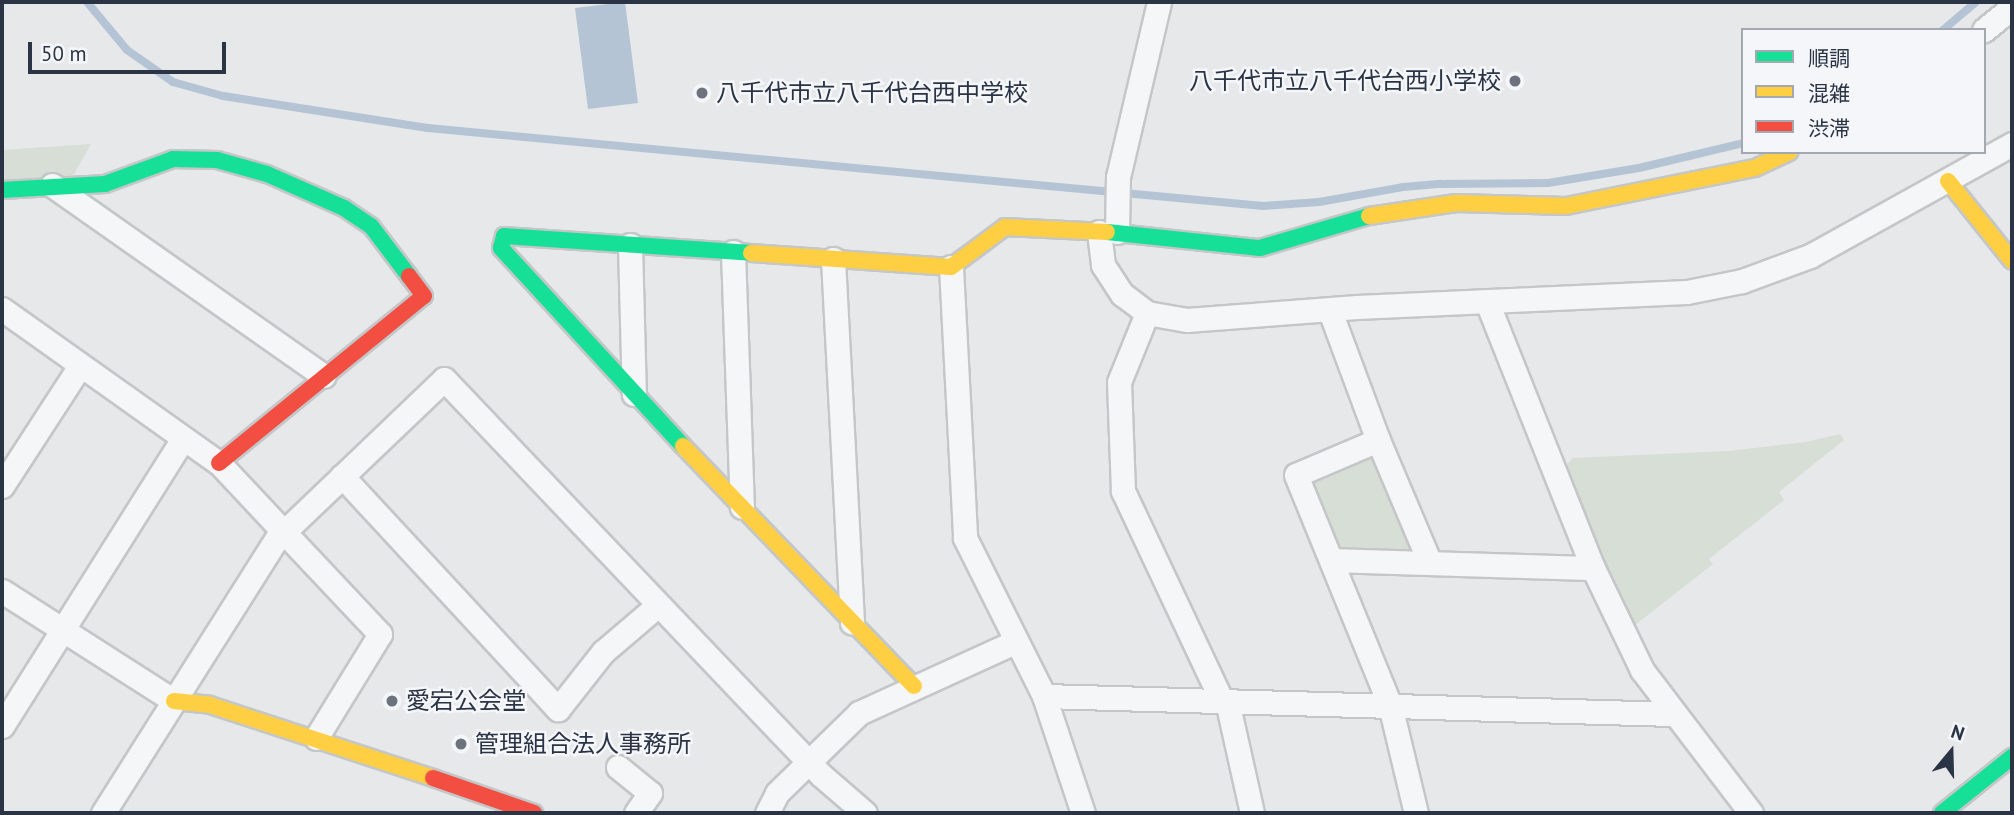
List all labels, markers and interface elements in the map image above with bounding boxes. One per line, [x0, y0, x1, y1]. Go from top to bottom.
scale bar [32, 28, 229, 72]
legend [1741, 28, 1986, 154]
text: 50 m [41, 40, 87, 67]
text: 順調 [1808, 45, 1850, 72]
place label: 八千代市立八千代台西小学校 [1189, 67, 1501, 95]
marker: 八千代市立八千代台西小学校 [1507, 73, 1523, 89]
place label: 八千代市立八千代台西中学校 [716, 79, 1028, 107]
text: 混雑 [1808, 80, 1850, 107]
marker: 八千代市立八千代台西中学校 [694, 85, 710, 101]
text: 渋滞 [1808, 115, 1850, 142]
place label: 愛宕公会堂 [406, 687, 526, 715]
marker: 愛宕公会堂 [384, 693, 400, 709]
north arrow [1916, 717, 1986, 787]
text: N [1948, 719, 1968, 746]
place label: 管理組合法人事務所 [475, 730, 691, 758]
marker: 管理組合法人事務所 [453, 736, 469, 752]

